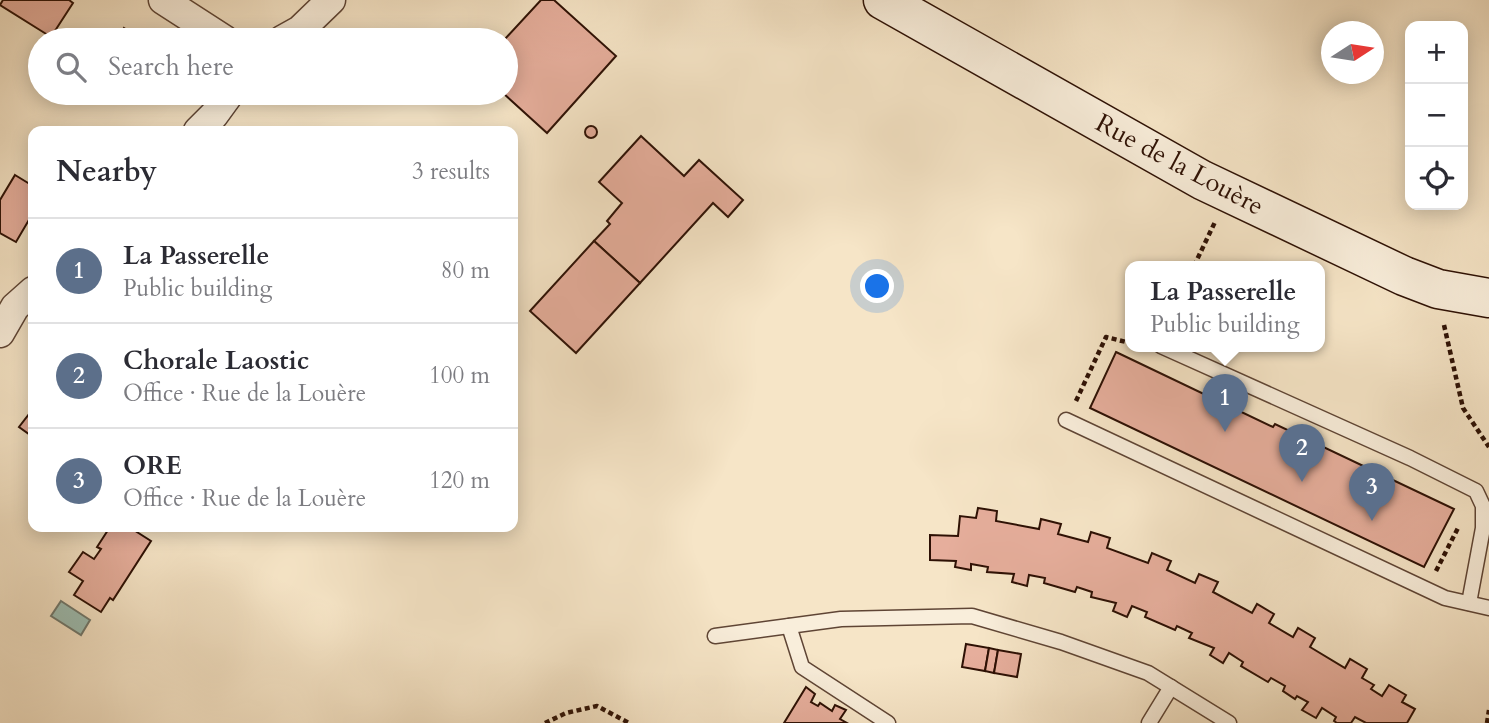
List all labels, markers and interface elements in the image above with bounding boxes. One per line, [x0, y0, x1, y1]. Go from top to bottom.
north arrow [1321, 21, 1384, 84]
map controls [1405, 21, 1468, 210]
button: + [1405, 21, 1468, 84]
search box [28, 28, 518, 105]
icon: search [52, 48, 90, 86]
text: Search here [108, 49, 234, 84]
button: − [1405, 84, 1468, 147]
street label: Rue de la Louère [1090, 105, 1270, 223]
button: locate [1405, 147, 1468, 210]
text: Nearby [56, 151, 157, 192]
text: 3 results [412, 156, 490, 187]
text: La Passerelle [123, 238, 269, 273]
text: 1 [73, 255, 85, 286]
text: 80 m [441, 255, 490, 286]
popup [1125, 261, 1325, 352]
your location [860, 269, 894, 303]
text: Public building [123, 273, 273, 304]
text: La Passerelle [1150, 274, 1296, 309]
text: Public building [1150, 309, 1300, 340]
text: Chorale Laostic [123, 343, 309, 378]
text: 2 [73, 360, 85, 391]
text: 100 m [429, 360, 490, 391]
pin: 1 [1202, 374, 1248, 432]
text: Office · Rue de la Louère [123, 378, 366, 409]
pin: 2 [1279, 424, 1325, 482]
text: ORE [123, 448, 182, 483]
pin: 3 [1349, 463, 1395, 521]
text: 3 [73, 465, 85, 496]
text: 120 m [429, 465, 490, 496]
text: Office · Rue de la Louère [123, 483, 366, 514]

